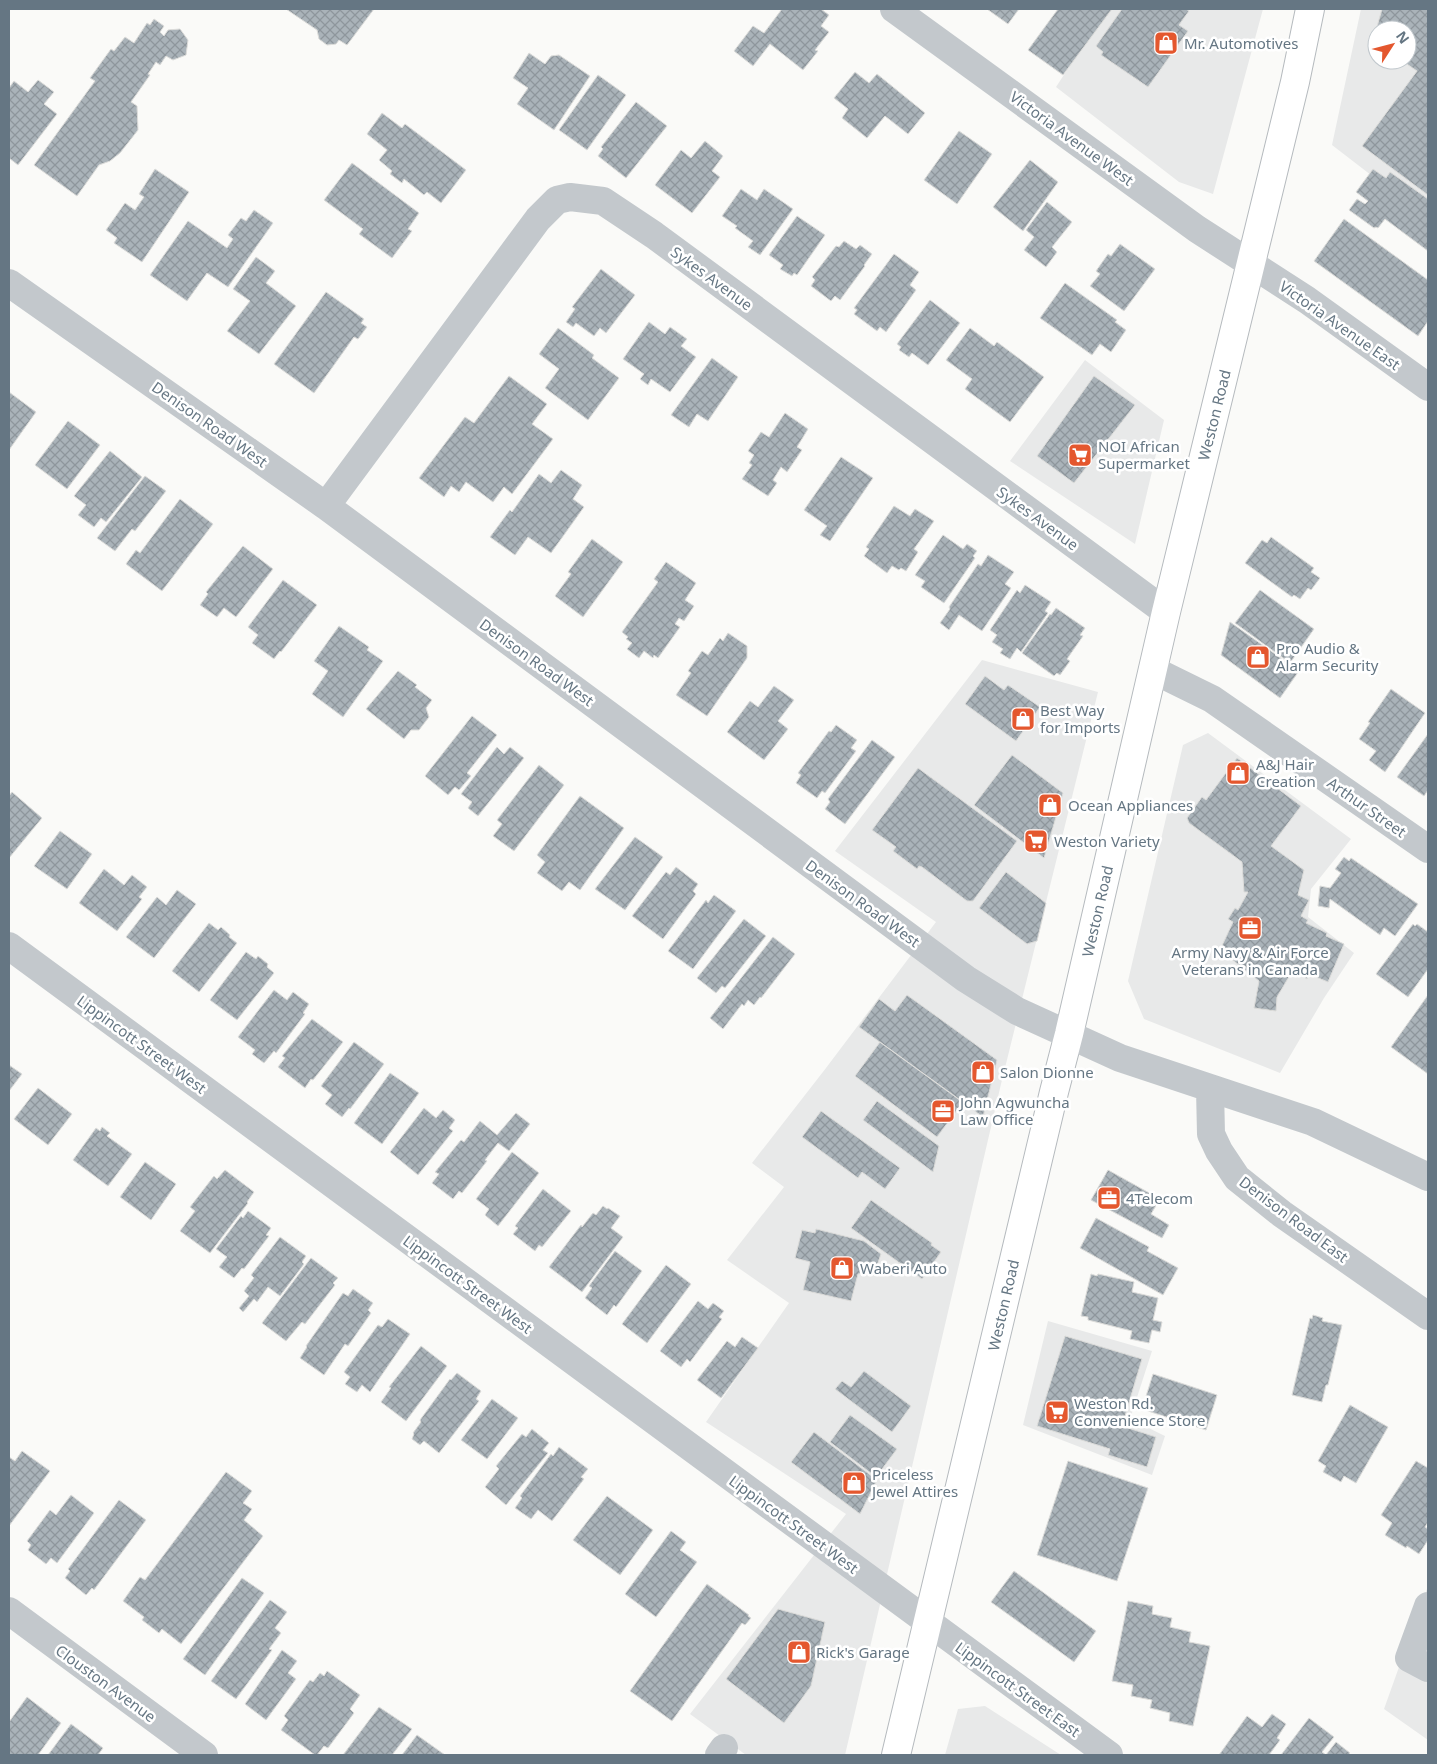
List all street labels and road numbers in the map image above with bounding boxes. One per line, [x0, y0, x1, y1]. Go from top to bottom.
street label: Victoria Avenue West [1006, 86, 1138, 190]
street label: Sykes Avenue [667, 242, 757, 314]
street label: Victoria Avenue East [1276, 276, 1405, 374]
street label: Weston Road [1193, 367, 1235, 463]
street label: Denison Road West [148, 377, 272, 472]
street label: Sykes Avenue [993, 482, 1083, 554]
street label: Denison Road West [476, 614, 599, 711]
street label: Arthur Street [1324, 773, 1411, 842]
street label: Denison Road West [802, 855, 925, 952]
street label: Weston Road [1077, 863, 1117, 959]
street label: Lippincott Street West [73, 990, 211, 1098]
street label: Denison Road East [1236, 1172, 1353, 1267]
street label: Lippincott Street West [399, 1230, 537, 1338]
street label: Weston Road [983, 1257, 1023, 1353]
street label: Lippincott Street West [725, 1470, 863, 1578]
street label: Lippincott Street East [952, 1637, 1085, 1741]
street label: Clouston Avenue [52, 1640, 160, 1726]

